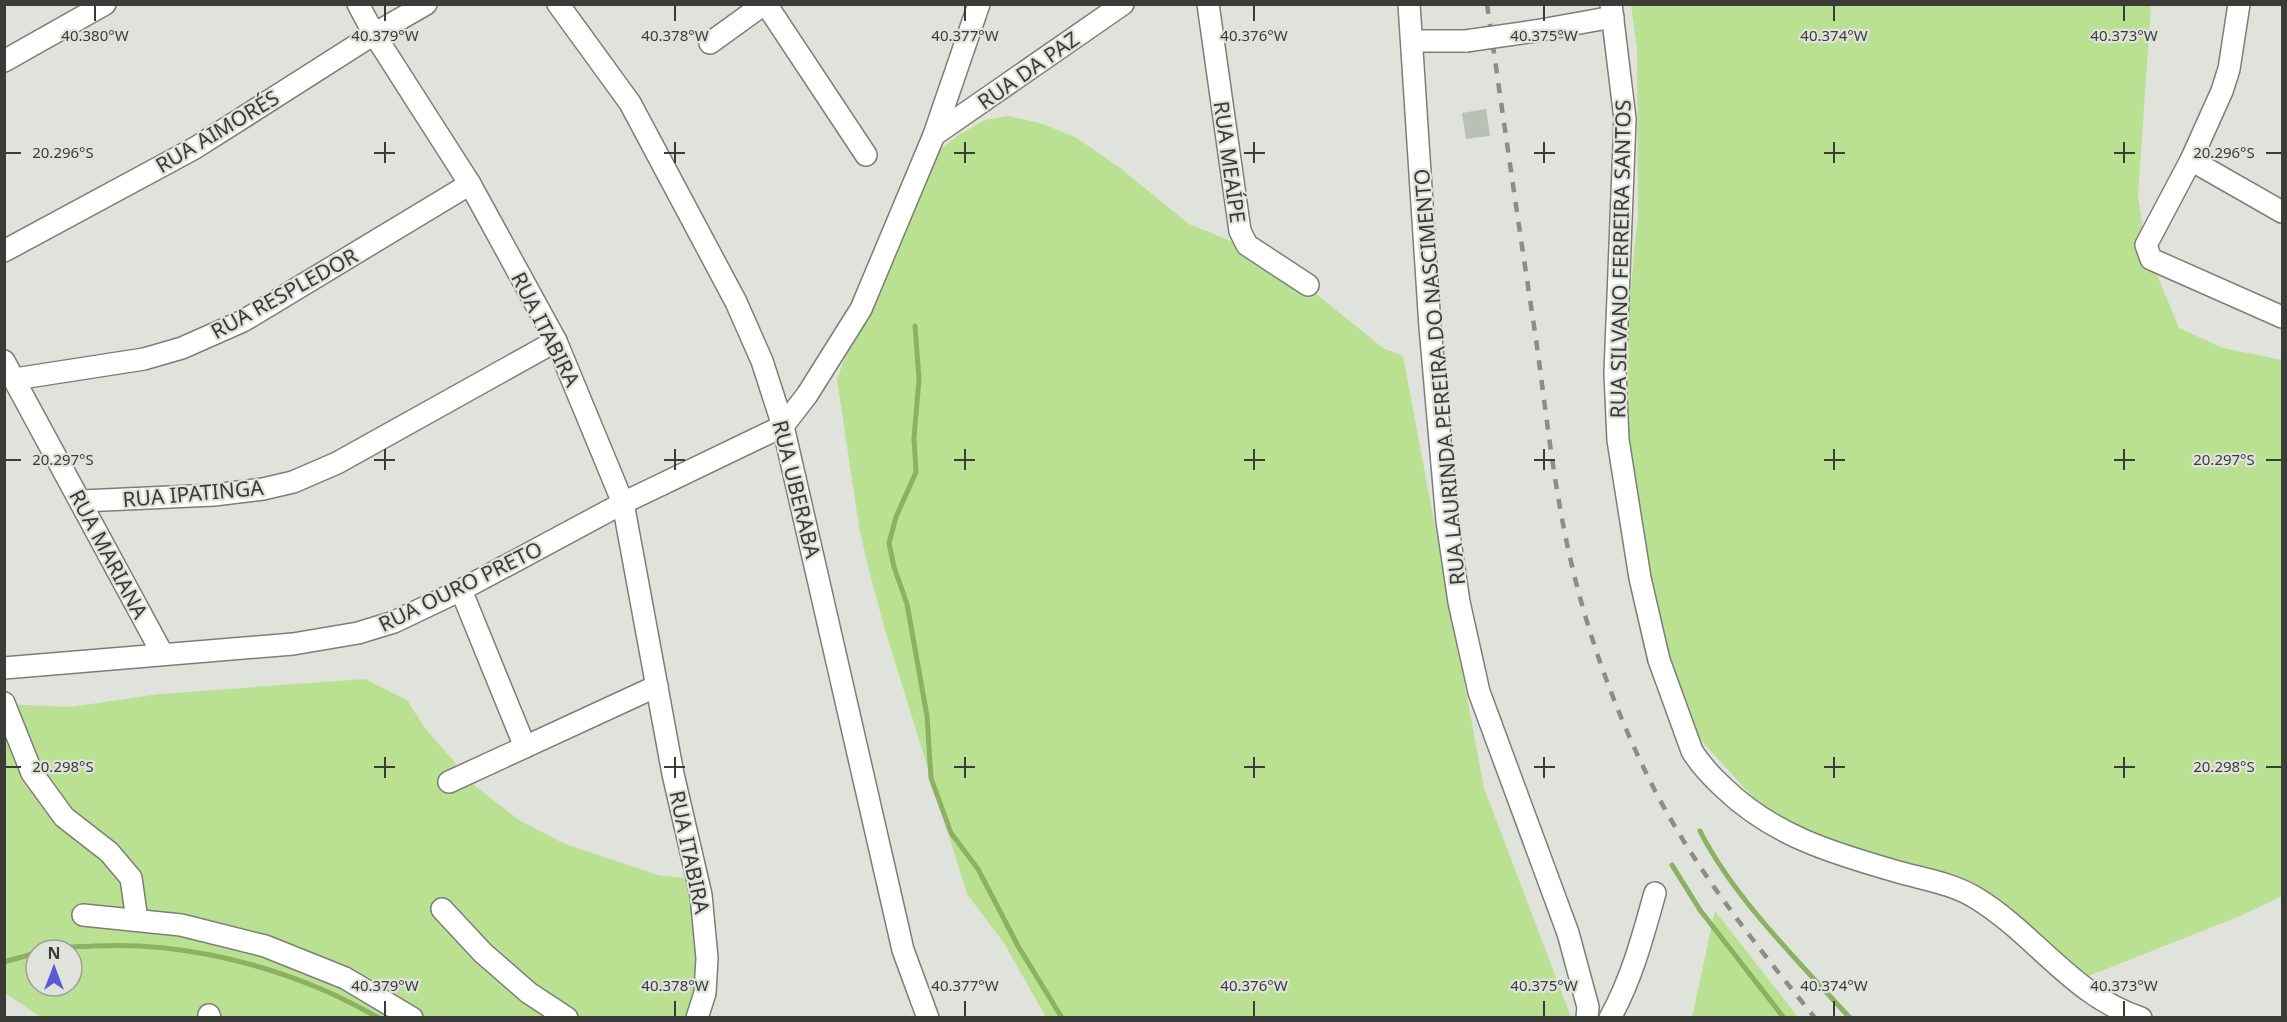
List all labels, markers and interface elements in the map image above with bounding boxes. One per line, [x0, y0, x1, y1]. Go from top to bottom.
text: 40.380°W [61, 25, 129, 45]
text: 40.379°W [351, 25, 419, 45]
text: 40.378°W [641, 25, 709, 45]
text: 40.377°W [931, 25, 999, 45]
street label: RUA DA PAZ [972, 25, 1084, 115]
text: 40.376°W [1220, 25, 1288, 45]
text: 40.375°W [1510, 25, 1578, 45]
text: 40.374°W [1800, 25, 1868, 45]
text: 40.373°W [2090, 25, 2158, 45]
street label: RUA AIMORÉS [150, 83, 284, 179]
street label: RUA MEAÍPE [1208, 99, 1252, 225]
street label: RUA SILVANO FERREIRA SANTOS [1603, 99, 1637, 419]
text: 20.296°S [32, 142, 94, 162]
text: 20.296°S [2193, 142, 2255, 162]
street label: RUA LAURINDA PEREIRA DO NASCIMENTO [1407, 168, 1471, 586]
street label: RUA RESPLEDOR [206, 241, 362, 345]
street label: RUA ITABIRA [505, 267, 587, 392]
street label: RUA UBERABA [766, 417, 828, 562]
text: 20.297°S [32, 449, 94, 469]
text: 20.297°S [2193, 449, 2255, 469]
street label: RUA IPATINGA [121, 473, 265, 513]
street label: RUA MARIANA [63, 485, 155, 624]
street label: RUA OURO PRETO [373, 534, 547, 638]
text: 20.298°S [32, 756, 94, 776]
text: 20.298°S [2193, 756, 2255, 776]
street label: RUA ITABIRA [663, 788, 717, 917]
north arrow [24, 938, 84, 998]
text: N [47, 942, 61, 964]
text: 40.379°W [351, 975, 419, 995]
text: 40.378°W [641, 975, 709, 995]
text: 40.377°W [931, 975, 999, 995]
text: 40.376°W [1220, 975, 1288, 995]
text: 40.375°W [1510, 975, 1578, 995]
text: 40.374°W [1800, 975, 1868, 995]
text: 40.373°W [2090, 975, 2158, 995]

